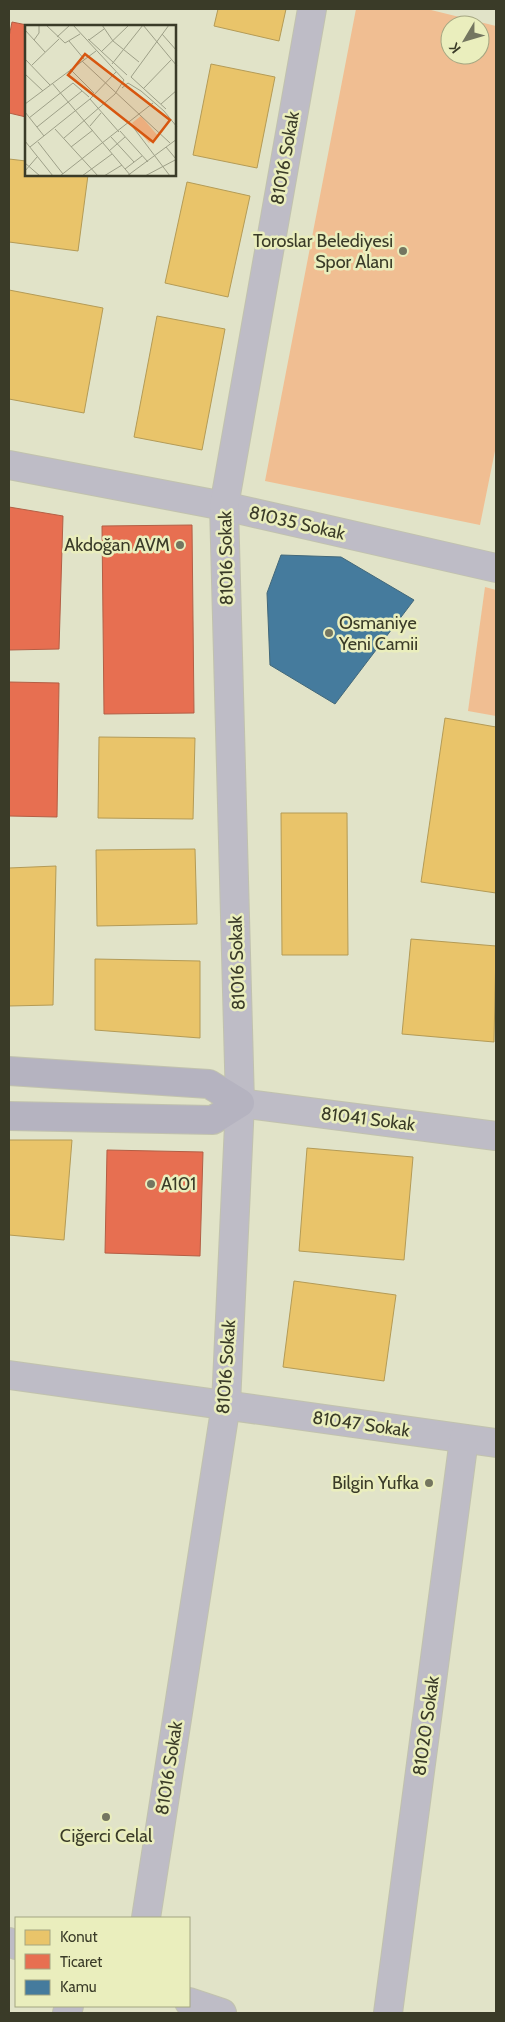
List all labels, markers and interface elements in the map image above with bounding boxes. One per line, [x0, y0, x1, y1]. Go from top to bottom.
north arrow [440, 15, 490, 65]
inset map [25, 25, 176, 176]
text: K [445, 39, 465, 57]
street label: 81016 Sokak [266, 109, 304, 206]
place label: Toroslar Belediyesi Spor Alanı [253, 230, 393, 273]
marker: Toroslar Belediyesi Spor Alanı [397, 245, 409, 257]
street label: 81035 Sokak [247, 501, 348, 545]
street label: 81016 Sokak [214, 510, 238, 605]
place label: Akdoğan AVM [64, 534, 170, 556]
marker: Akdoğan AVM [174, 539, 186, 551]
place label: Osmaniye Yeni Camii [338, 612, 418, 655]
marker: Osmaniye Yeni Camii [323, 627, 335, 639]
street label: 81016 Sokak [224, 914, 250, 1011]
street label: 81041 Sokak [320, 1102, 417, 1136]
place label: A101 [161, 1173, 196, 1195]
marker: A101 [145, 1178, 157, 1190]
street label: 81016 Sokak [212, 1318, 240, 1415]
street label: 81047 Sokak [311, 1406, 412, 1442]
place label: Bilgin Yufka [332, 1472, 419, 1494]
marker: Bilgin Yufka [423, 1477, 435, 1489]
street label: 81020 Sokak [408, 1674, 444, 1777]
street label: 81016 Sokak [151, 1719, 187, 1816]
marker: Ciğerci Celal [100, 1811, 112, 1823]
place label: Ciğerci Celal [60, 1825, 153, 1847]
legend [15, 1917, 190, 2007]
text: Konut [60, 1928, 98, 1946]
text: Ticaret [60, 1953, 102, 1971]
text: Kamu [60, 1978, 97, 1996]

